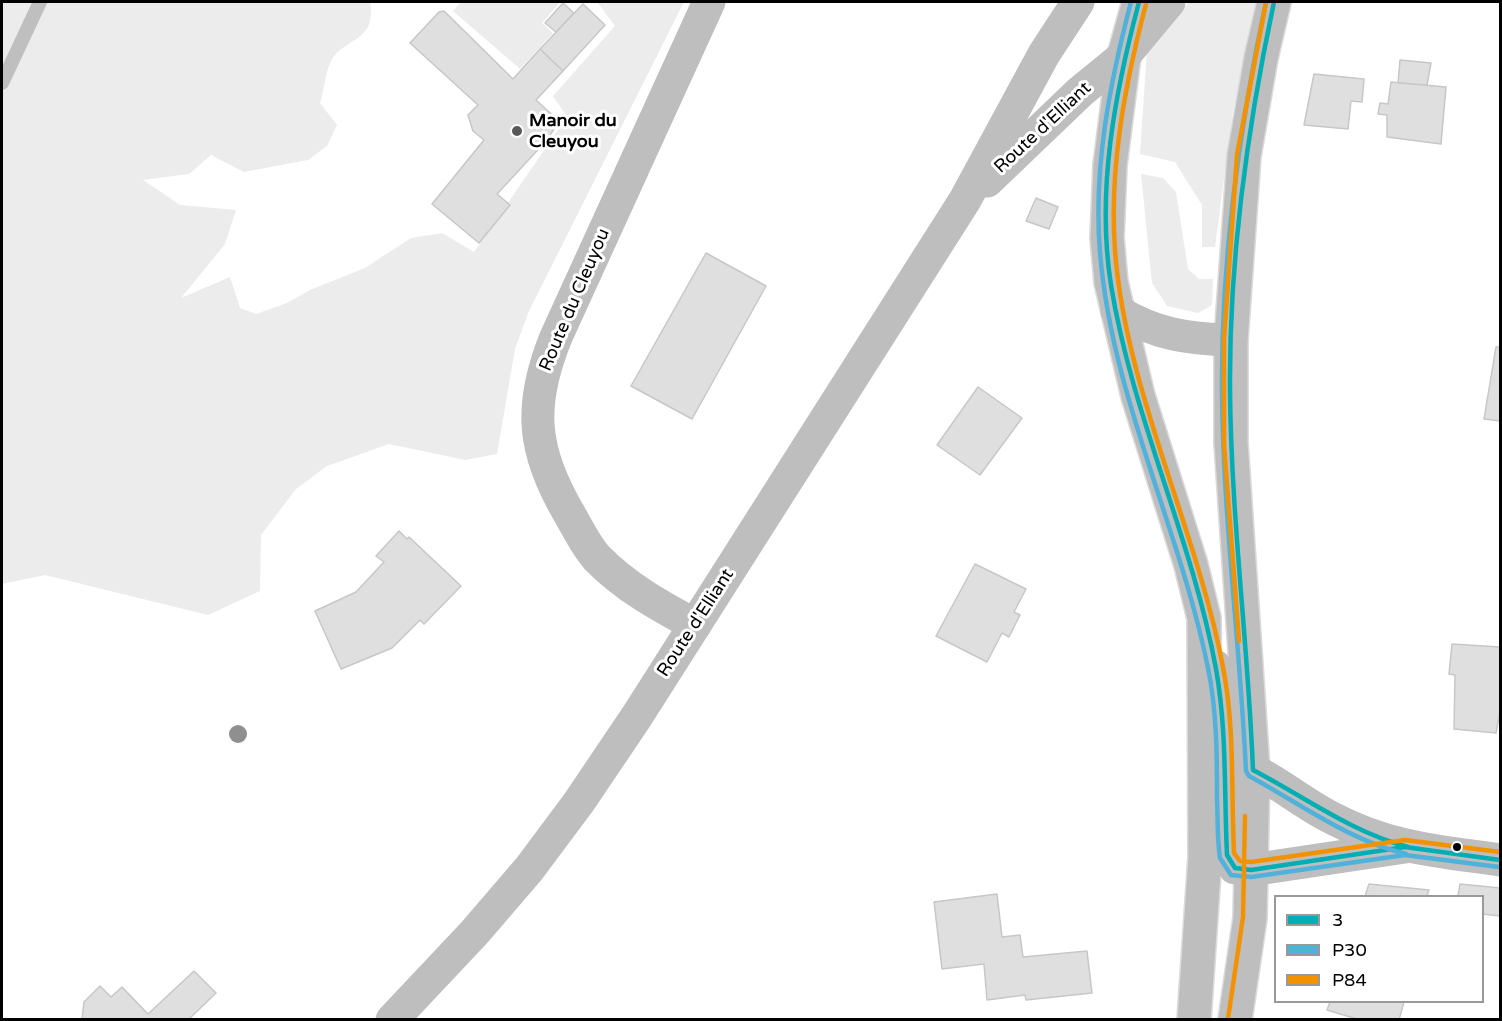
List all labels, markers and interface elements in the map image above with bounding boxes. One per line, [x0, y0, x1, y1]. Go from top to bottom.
street label: Route d'Elliant [990, 78, 1096, 178]
place label: Manoir du Cleuyou [529, 110, 617, 152]
marker: Manoir du Cleuyou [510, 124, 524, 138]
street label: Route du Cleuyou [535, 225, 615, 375]
street label: Route d'Elliant [653, 565, 739, 681]
unlabelled marker [1451, 841, 1463, 853]
legend [1274, 895, 1484, 1003]
text: 3 [1332, 909, 1343, 931]
text: P30 [1332, 939, 1367, 961]
text: P84 [1332, 969, 1367, 991]

